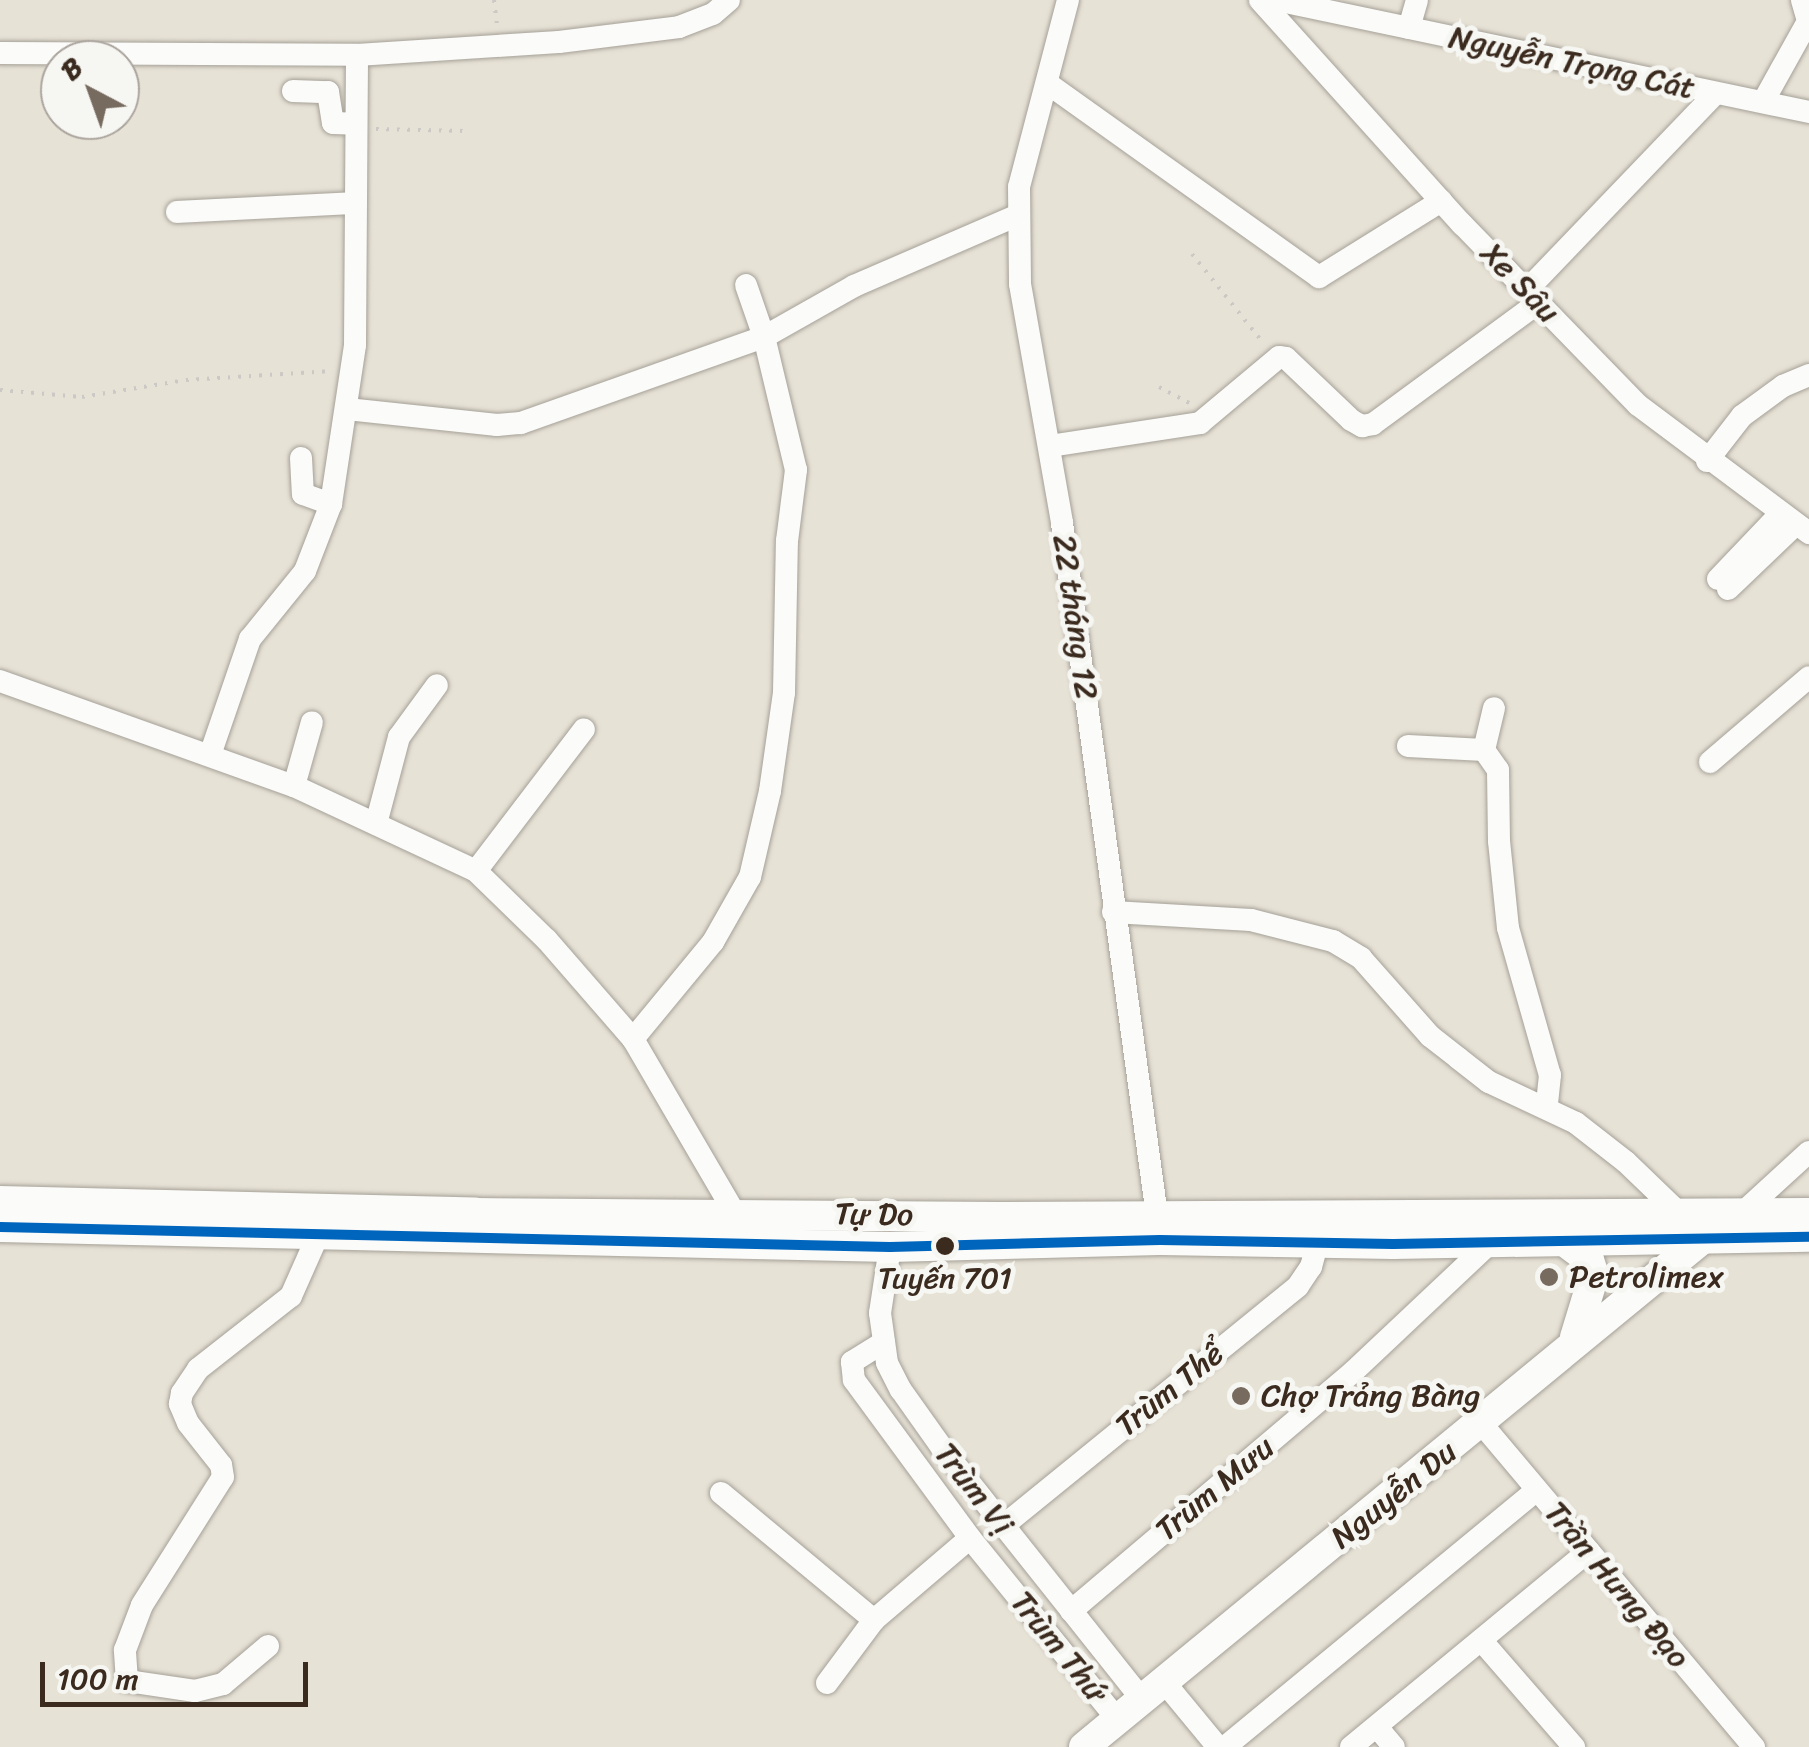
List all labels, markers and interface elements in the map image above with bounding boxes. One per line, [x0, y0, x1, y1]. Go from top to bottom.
street label: Nguyễn Trọng Cát [1446, 18, 1698, 108]
north arrow [40, 40, 140, 140]
text: B [49, 44, 94, 93]
street label: Xe Sâu [1473, 235, 1567, 331]
street label: 22 tháng 12 [1044, 532, 1106, 702]
street label: Tự Do [834, 1195, 914, 1235]
marker: Tuyến 701 [935, 1236, 955, 1256]
place label: Petrolimex [1569, 1258, 1724, 1296]
place label: Tuyến 701 [878, 1260, 1012, 1296]
marker: Petrolimex [1538, 1266, 1560, 1288]
street label: Trùm Thể [1108, 1334, 1232, 1446]
place label: Chợ Trảng Bàng [1261, 1377, 1480, 1415]
marker: Chợ Trảng Bàng [1230, 1385, 1252, 1407]
street label: Trùm Mưu [1149, 1429, 1281, 1549]
street label: Nguyễn Du [1323, 1433, 1465, 1557]
street label: Trùm Vị [926, 1435, 1022, 1543]
street label: Trần Hưng Đạo [1536, 1494, 1698, 1676]
street label: Trùm Thứ [1002, 1583, 1116, 1711]
scale bar [45, 1642, 312, 1704]
text: 100 m [57, 1652, 139, 1706]

